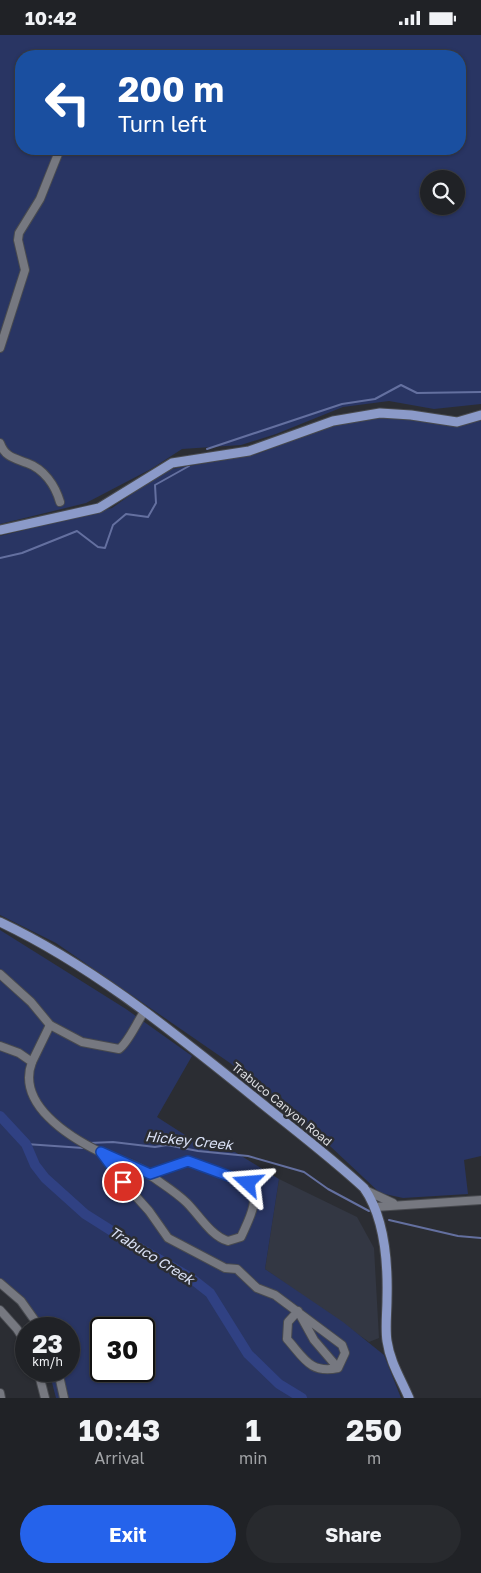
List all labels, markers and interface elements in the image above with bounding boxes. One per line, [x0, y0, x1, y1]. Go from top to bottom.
text: 10:42 [25, 6, 77, 29]
text: 200 m [118, 68, 224, 110]
icon: left [35, 70, 100, 135]
text: Turn left [118, 110, 207, 137]
map controls [420, 170, 465, 215]
button: search [420, 170, 465, 215]
street label: Trabuco Canyon Road [229, 1059, 335, 1149]
water label: Hickey Creek [144, 1127, 236, 1153]
position arrow [221, 1156, 273, 1208]
pin [102, 1161, 144, 1203]
icon: arrive [109, 1168, 137, 1196]
water label: Trabuco Creek [107, 1222, 199, 1289]
speed limit sign: 30 [90, 1317, 155, 1382]
text: 23 [32, 1328, 63, 1359]
text: km/h [32, 1354, 63, 1369]
text: 10:43 [79, 1412, 160, 1448]
text: 1 [246, 1412, 261, 1448]
text: 250 [346, 1412, 402, 1448]
text: Arrival [94, 1448, 145, 1468]
text: min [239, 1448, 267, 1468]
text: m [367, 1448, 381, 1468]
button: Exit [20, 1505, 236, 1563]
button: Share [246, 1505, 461, 1563]

